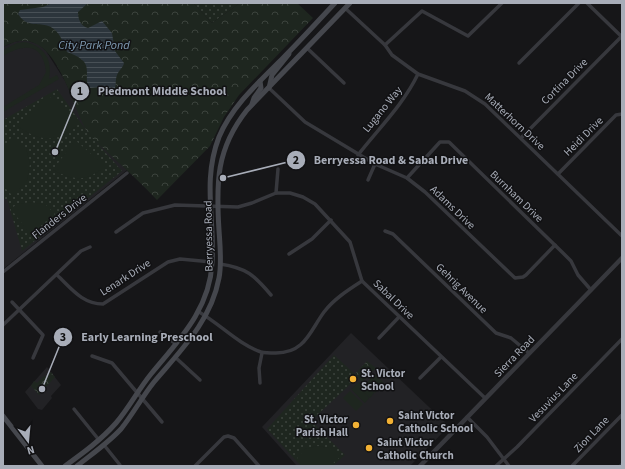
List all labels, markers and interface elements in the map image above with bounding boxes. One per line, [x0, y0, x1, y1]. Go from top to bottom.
water label: City Park Pond [58, 37, 130, 54]
street label: Cortina Drive [538, 54, 591, 108]
callout: Piedmont Middle School [70, 79, 234, 103]
text: 1 [77, 83, 83, 100]
text: Piedmont Middle School [98, 83, 227, 100]
street label: Lugano Way [359, 83, 406, 136]
street label: Matterhorn Drive [481, 89, 549, 154]
street label: Heidi Drive [560, 113, 607, 159]
callout: Berryessa Road & Sabal Drive [286, 148, 477, 172]
text: 2 [293, 152, 299, 169]
text: Berryessa Road & Sabal Drive [314, 152, 468, 169]
street label: Burnham Drive [487, 167, 547, 226]
street label: Adams Drive [427, 182, 479, 233]
street label: Flanders Drive [29, 190, 90, 243]
street label: Berryessa Road [200, 200, 217, 272]
street label: Lenark Drive [97, 255, 154, 299]
street label: Gehrig Avenue [433, 260, 491, 317]
street label: Sabal Drive [370, 276, 418, 323]
callout: Early Learning Preschool [53, 325, 221, 349]
text: 3 [60, 329, 66, 346]
text: Early Learning Preschool [81, 329, 213, 346]
street label: Sierra Road [491, 332, 538, 381]
place label: St. Victor School [361, 366, 406, 394]
street label: Vesuvius Lane [526, 369, 582, 426]
marker: St. Victor School [348, 374, 358, 384]
place label: Saint Victor Catholic School [398, 408, 474, 436]
place label: St. Victor Parish Hall [296, 412, 349, 440]
street label: Zion Lane [570, 413, 613, 456]
marker: Saint Victor Catholic School [385, 416, 395, 426]
marker: St. Victor Parish Hall [351, 420, 361, 430]
north arrow [8, 421, 48, 461]
place label: Saint Victor Catholic Church [377, 435, 454, 463]
text: N [25, 442, 36, 458]
marker: Saint Victor Catholic Church [364, 443, 374, 453]

